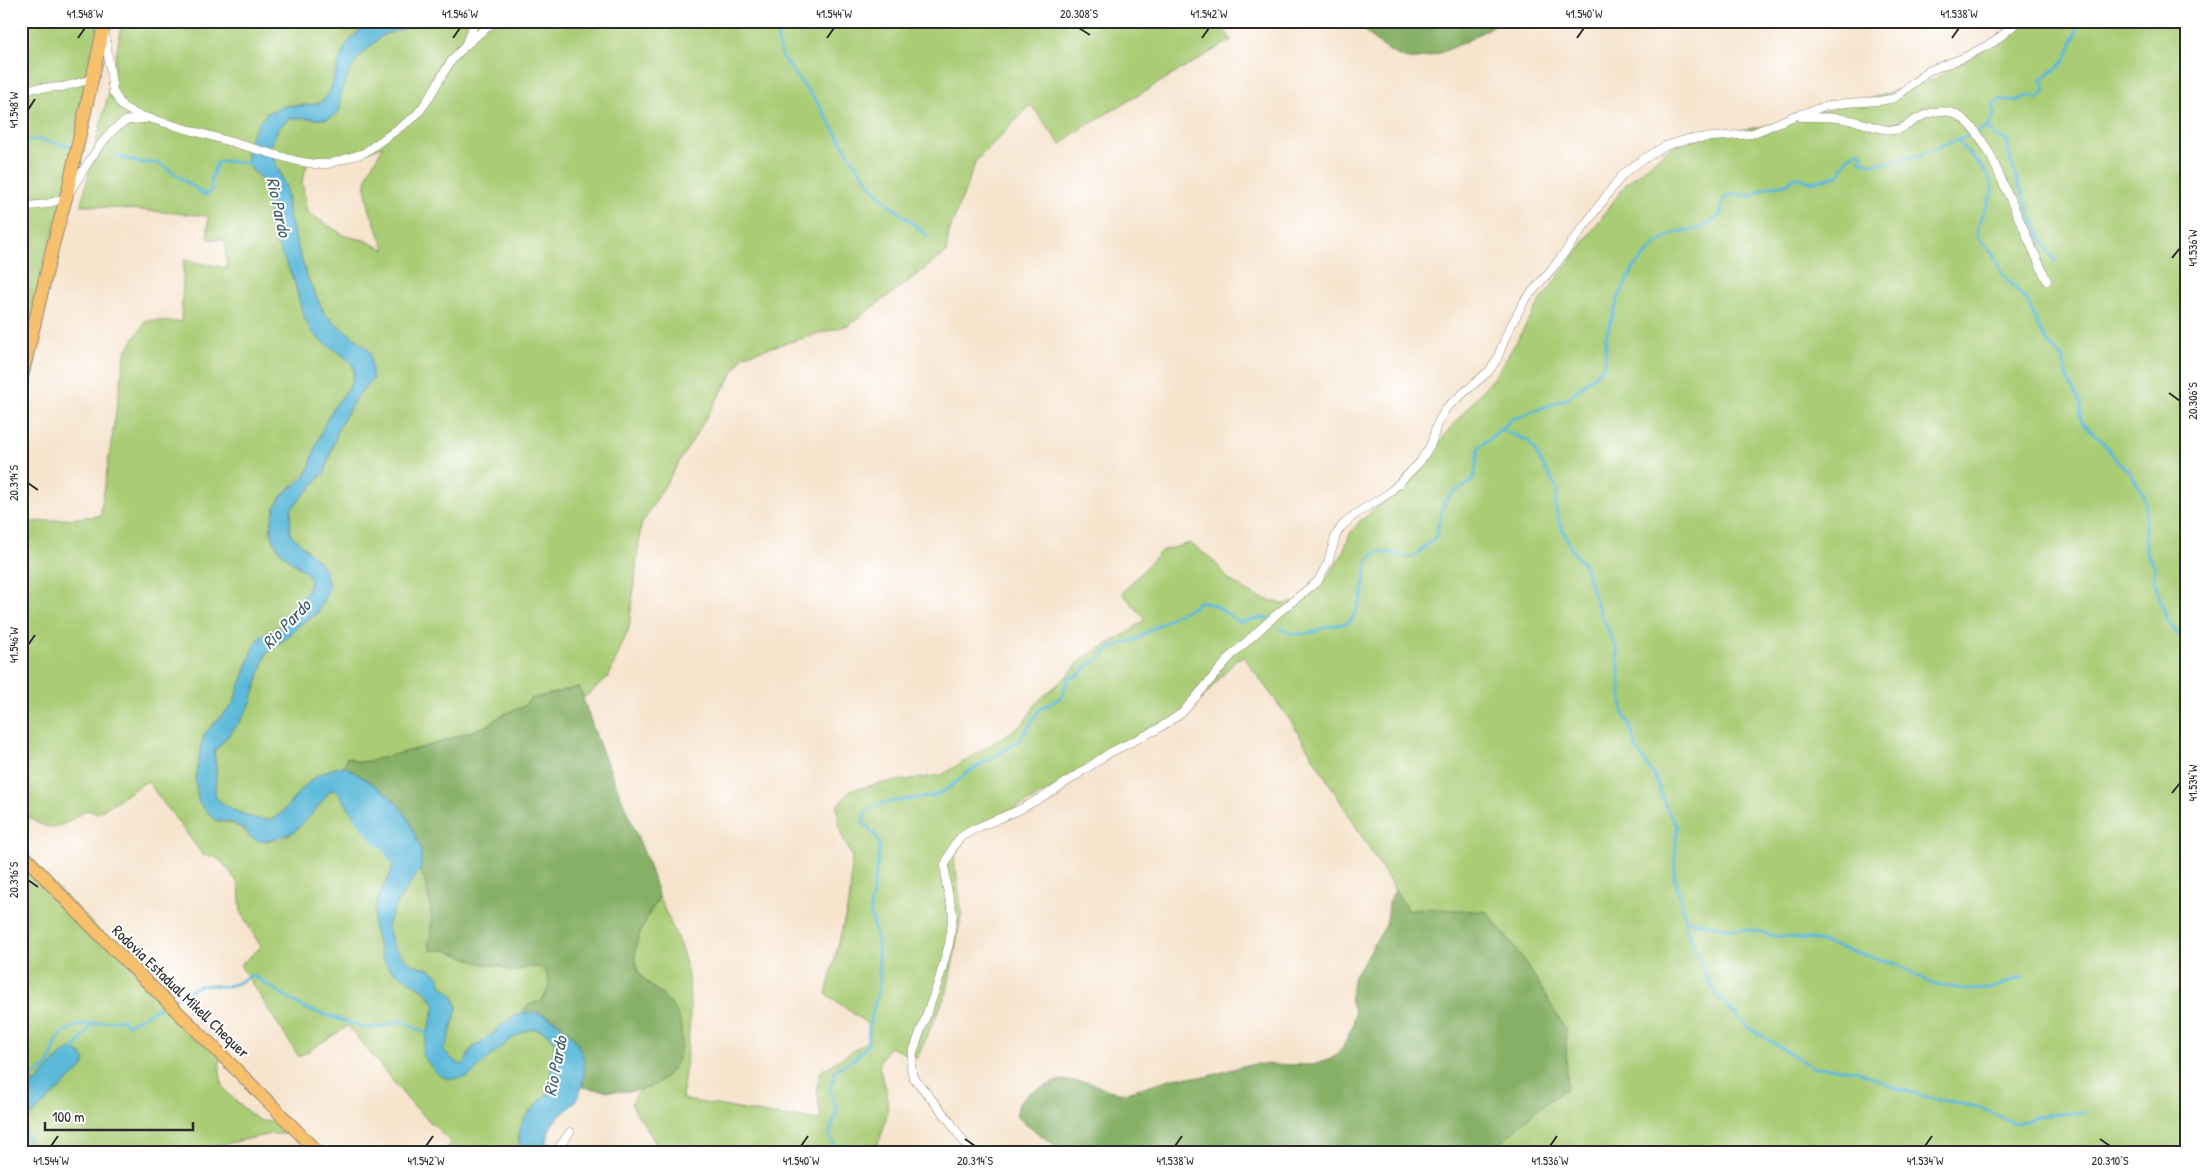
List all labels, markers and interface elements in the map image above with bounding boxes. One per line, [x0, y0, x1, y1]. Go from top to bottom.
text: 41.548°W [67, 5, 104, 22]
text: 41.546°W [442, 5, 479, 22]
text: 41.544°W [816, 5, 852, 22]
text: 20.308°S [1060, 5, 1098, 22]
text: 41.542°W [1191, 5, 1228, 22]
text: 41.540°W [1566, 5, 1603, 22]
text: 41.538°W [1940, 5, 1978, 22]
text: 41.548°W [5, 91, 22, 128]
water label: Rio Pardo [260, 175, 298, 241]
text: 41.536°W [2184, 229, 2201, 266]
text: 20.306°S [2184, 382, 2201, 420]
text: 20.314°S [5, 464, 22, 501]
water label: Rio Pardo [256, 592, 317, 654]
text: 41.546°W [5, 626, 22, 663]
text: 41.534°W [2184, 764, 2201, 801]
text: 20.316°S [5, 861, 22, 898]
street label: Rodovia Estadual Mikell Chequer [108, 919, 254, 1063]
water label: Rio Pardo [537, 1032, 573, 1098]
scale bar [45, 1099, 192, 1131]
text: 100 m [52, 1106, 85, 1127]
text: 41.544°W [33, 1152, 69, 1169]
text: 41.542°W [408, 1152, 445, 1169]
text: 41.540°W [783, 1152, 820, 1169]
text: 20.314°S [957, 1152, 994, 1169]
text: 41.538°W [1156, 1152, 1194, 1169]
text: 41.536°W [1532, 1152, 1569, 1169]
text: 41.534°W [1907, 1152, 1944, 1169]
text: 20.310°S [2092, 1152, 2129, 1169]

